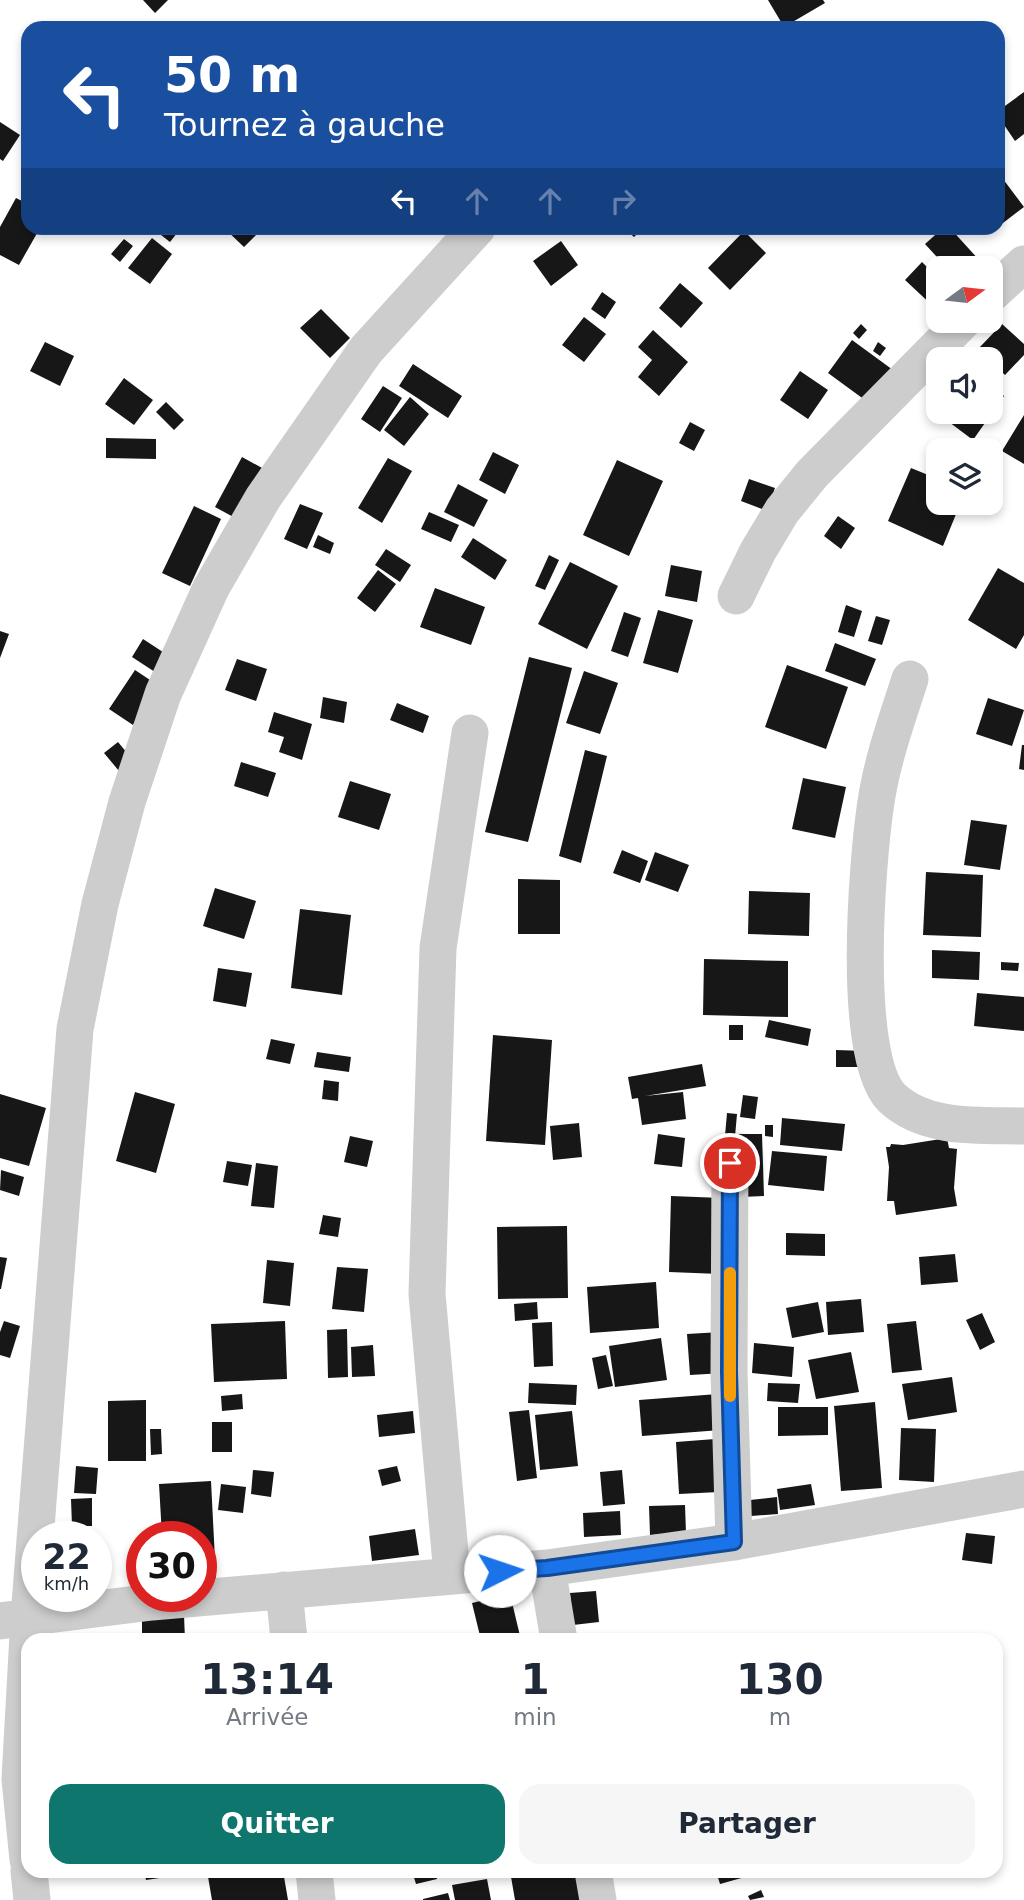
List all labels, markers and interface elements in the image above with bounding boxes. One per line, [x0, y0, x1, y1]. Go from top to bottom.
text: 50 m [164, 47, 300, 104]
icon: left [49, 49, 140, 140]
text: Tournez à gauche [164, 106, 445, 144]
icon: left [385, 182, 423, 220]
icon: ahead [458, 182, 496, 220]
icon: ahead [531, 182, 569, 220]
icon: right [604, 182, 642, 220]
north arrow [926, 256, 1003, 332]
map controls [926, 256, 1003, 515]
button: sound [926, 347, 1003, 424]
button: layers [926, 438, 1003, 515]
pin [700, 1133, 760, 1193]
icon: arrive [711, 1144, 749, 1182]
speed limit sign: 30 [126, 1521, 217, 1612]
position arrow [463, 1534, 537, 1608]
text: 22 [42, 1537, 91, 1577]
text: km/h [44, 1573, 89, 1594]
text: 13:14 [200, 1655, 334, 1704]
text: 1 [520, 1655, 550, 1704]
text: 130 [736, 1655, 824, 1704]
text: Arrivée [226, 1704, 308, 1730]
text: min [513, 1704, 557, 1730]
text: m [769, 1704, 791, 1730]
button: Quitter [49, 1784, 505, 1864]
button: Partager [519, 1784, 975, 1864]

